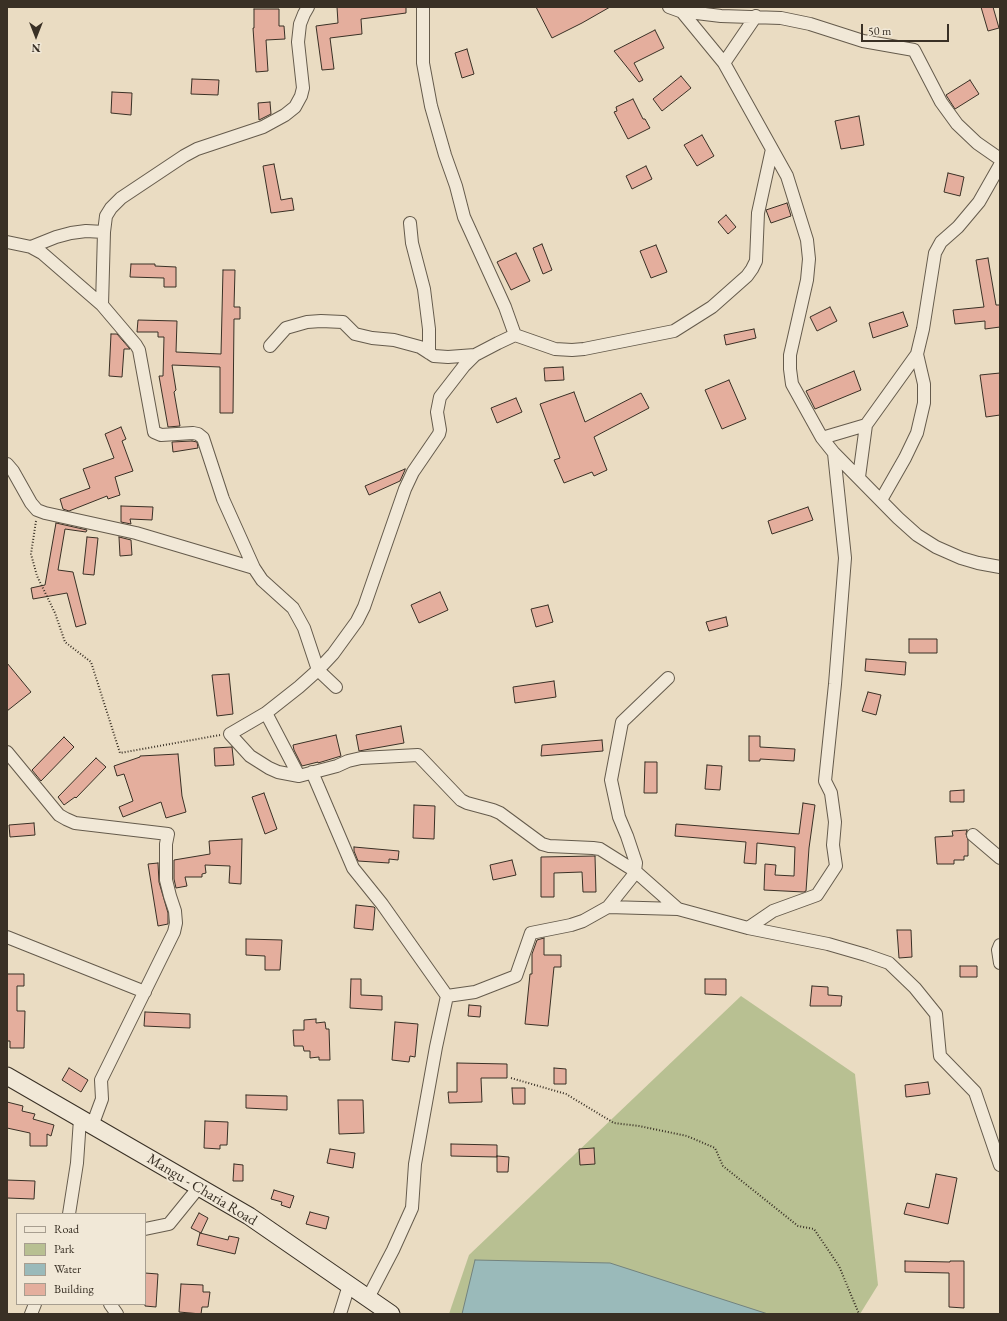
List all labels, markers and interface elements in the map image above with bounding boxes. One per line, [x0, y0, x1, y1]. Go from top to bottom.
north arrow [16, 16, 56, 56]
scale bar [863, 16, 951, 42]
text: 50 m [868, 23, 891, 39]
text: N [32, 41, 40, 55]
street label: Mangu - Charia Road [144, 1150, 260, 1230]
legend [16, 1213, 146, 1305]
text: Road [54, 1221, 79, 1237]
text: Park [54, 1241, 74, 1257]
text: Water [54, 1261, 81, 1277]
text: Building [54, 1281, 94, 1297]

